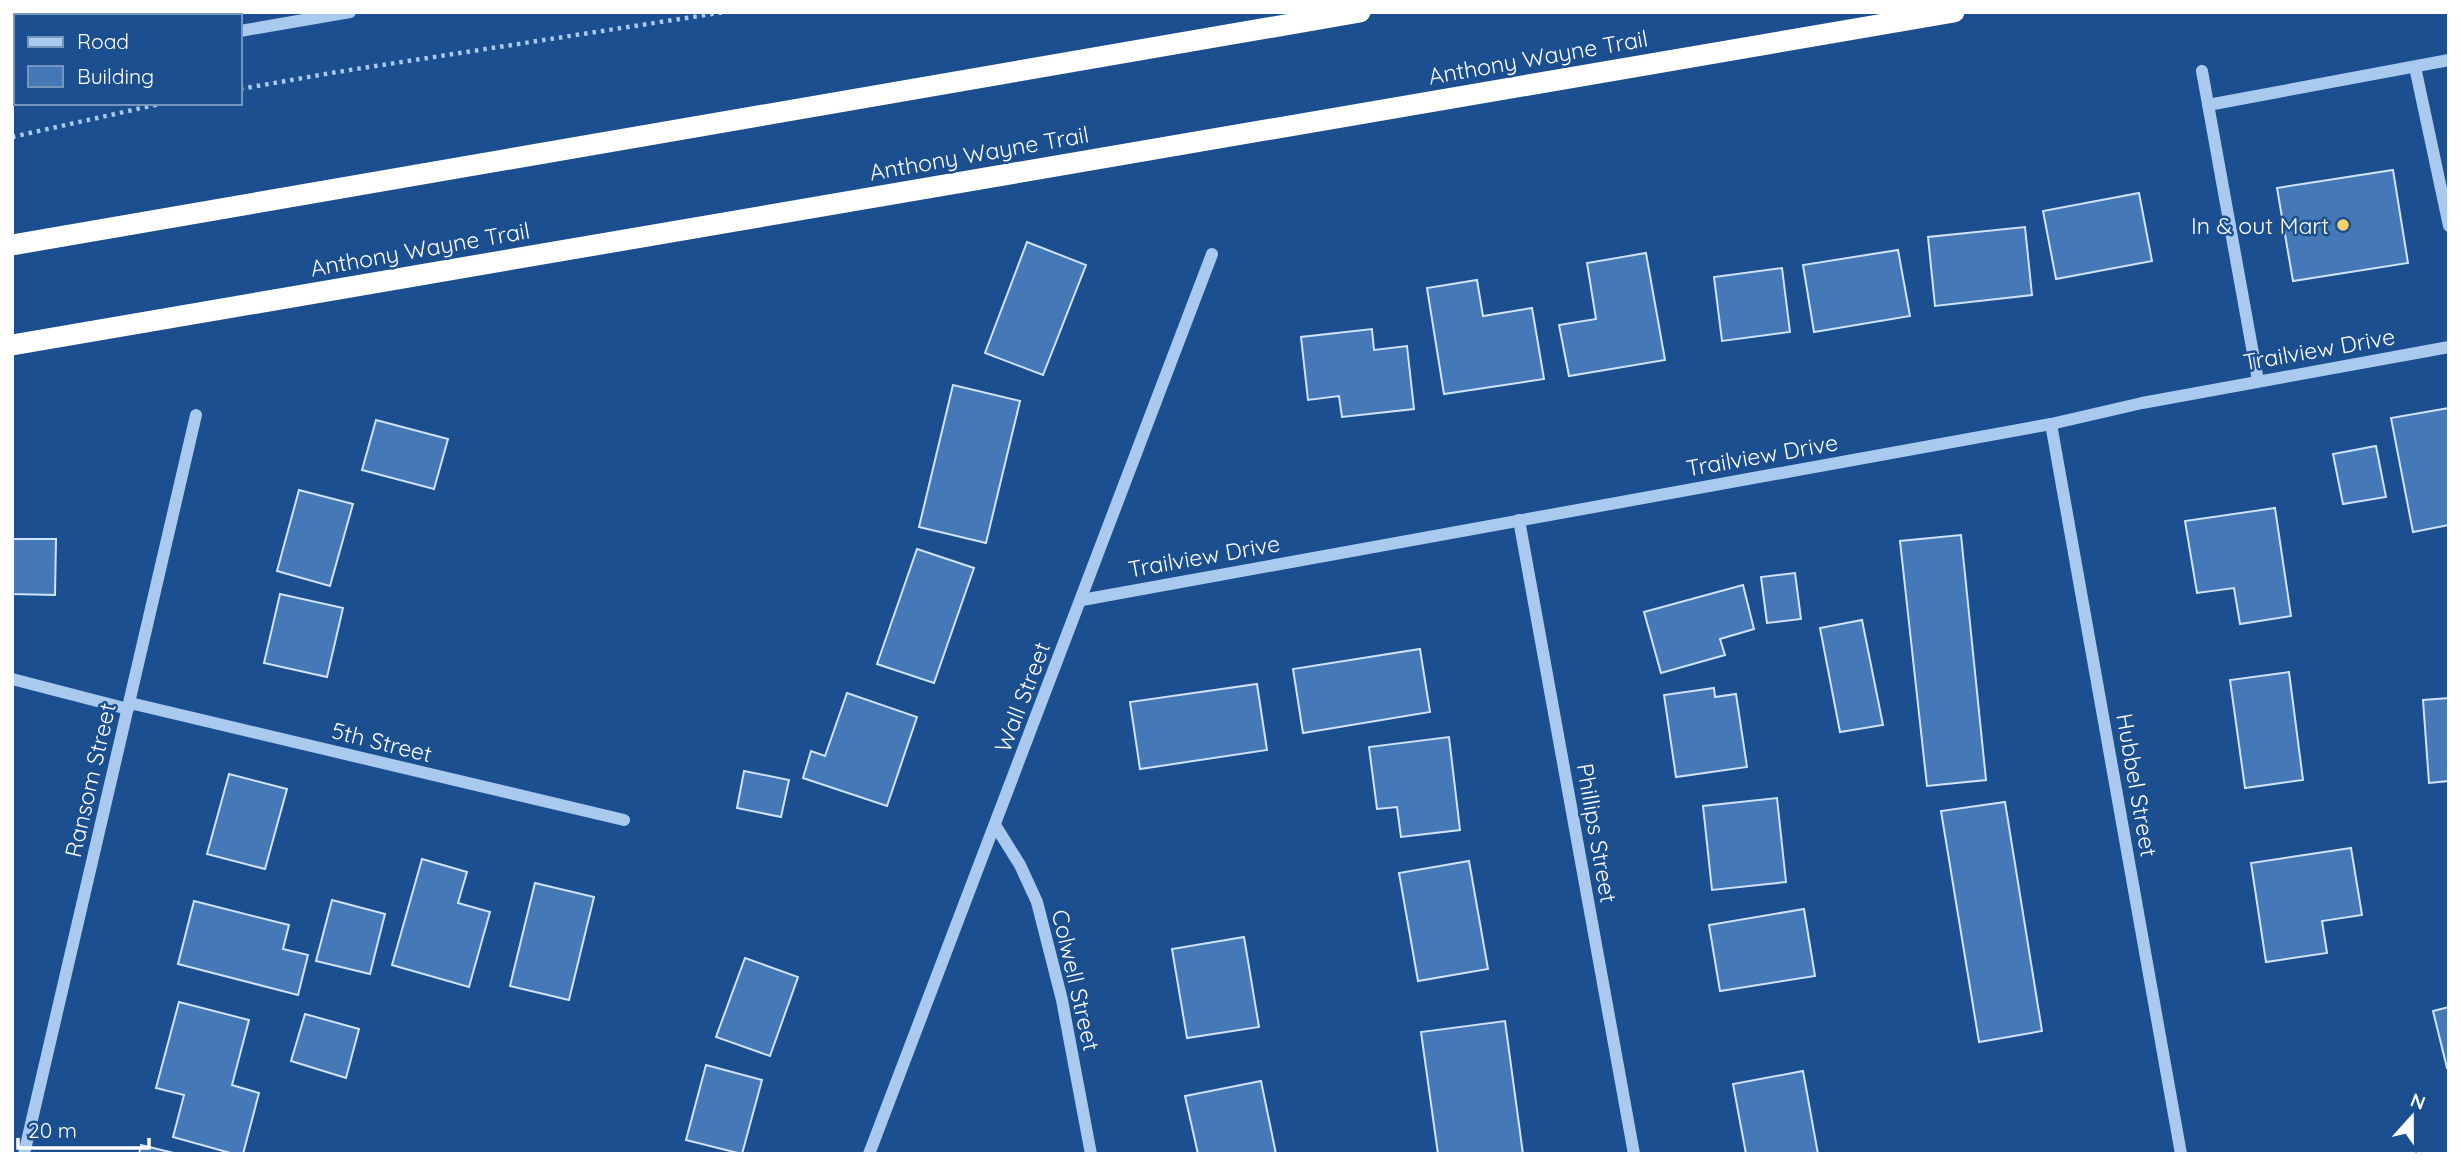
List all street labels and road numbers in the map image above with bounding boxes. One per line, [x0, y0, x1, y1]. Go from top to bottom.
street label: Anthony Wayne Trail [1426, 23, 1650, 91]
street label: Anthony Wayne Trail [867, 119, 1091, 187]
street label: Anthony Wayne Trail [308, 215, 532, 283]
street label: Trailview Drive [2241, 321, 2397, 377]
street label: Trailview Drive [1684, 427, 1840, 483]
street label: Trailview Drive [1126, 528, 1282, 584]
street label: Wall Street [988, 638, 1056, 756]
street label: Ransom Street [58, 700, 122, 860]
street label: Hubbel Street [2110, 711, 2164, 859]
street label: 5th Street [329, 716, 435, 769]
street label: Phillips Street [1570, 761, 1624, 905]
street label: Colwell Street [1046, 907, 1106, 1054]

